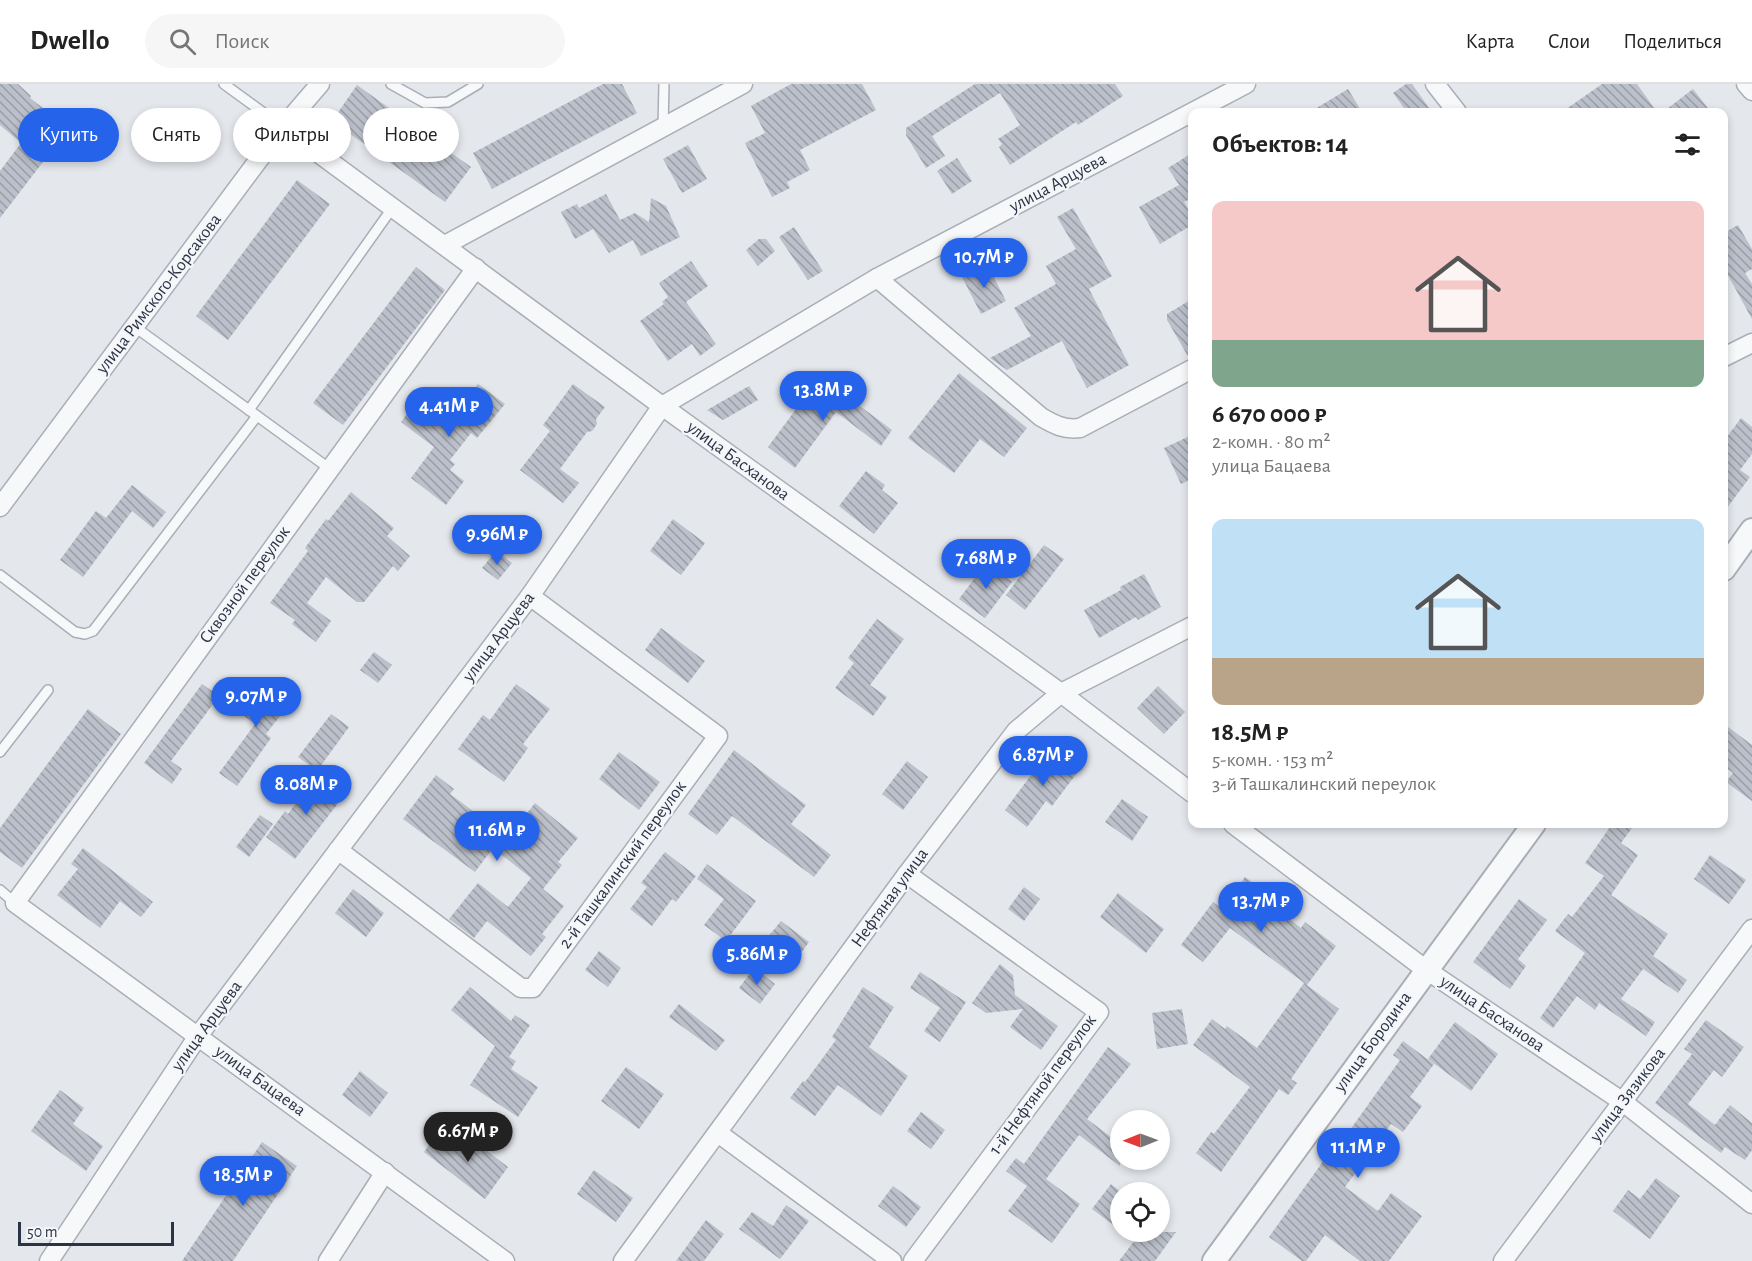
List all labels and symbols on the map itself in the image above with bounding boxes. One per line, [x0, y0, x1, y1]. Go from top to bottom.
street label: улица Арцуева [1006, 150, 1109, 216]
street label: улица Римского-Корсакова [93, 211, 225, 378]
pin: 10.7M ₽ [929, 238, 1039, 289]
pin: 13.8M ₽ [768, 371, 878, 422]
pin: 4.41M ₽ [394, 387, 504, 438]
street label: улица Басханова [683, 417, 793, 504]
pin: 9.96M ₽ [442, 515, 552, 566]
street label: Сквозной переулок [196, 522, 294, 647]
pin: 7.68M ₽ [931, 539, 1041, 590]
street label: улица Арцуева [459, 589, 538, 686]
pin: 9.07M ₽ [201, 677, 311, 728]
pin: 6.87M ₽ [988, 736, 1098, 787]
pin: 8.08M ₽ [251, 765, 361, 816]
street label: 2-й Ташкалинский переулок [556, 777, 690, 952]
pin: 11.6M ₽ [442, 811, 552, 862]
street label: Нефтяная улица [848, 845, 932, 951]
pin: 13.7M ₽ [1206, 882, 1316, 933]
pin: 5.86M ₽ [702, 935, 812, 986]
street label: улица Басханова [1436, 972, 1548, 1056]
street label: улица Арцуева [168, 978, 246, 1075]
street label: улица Бородина [1330, 989, 1415, 1096]
street label: 1-й Нефтяной переулок [986, 1011, 1100, 1158]
street label: улица Бацаева [211, 1042, 309, 1120]
street label: улица Зязикова [1586, 1045, 1669, 1146]
north arrow [1110, 1110, 1170, 1170]
pin: 6.67M ₽ [413, 1112, 523, 1163]
pin: 11.1M ₽ [1303, 1128, 1413, 1179]
pin: 18.5M ₽ [188, 1156, 298, 1207]
scale bar [18, 1219, 174, 1246]

